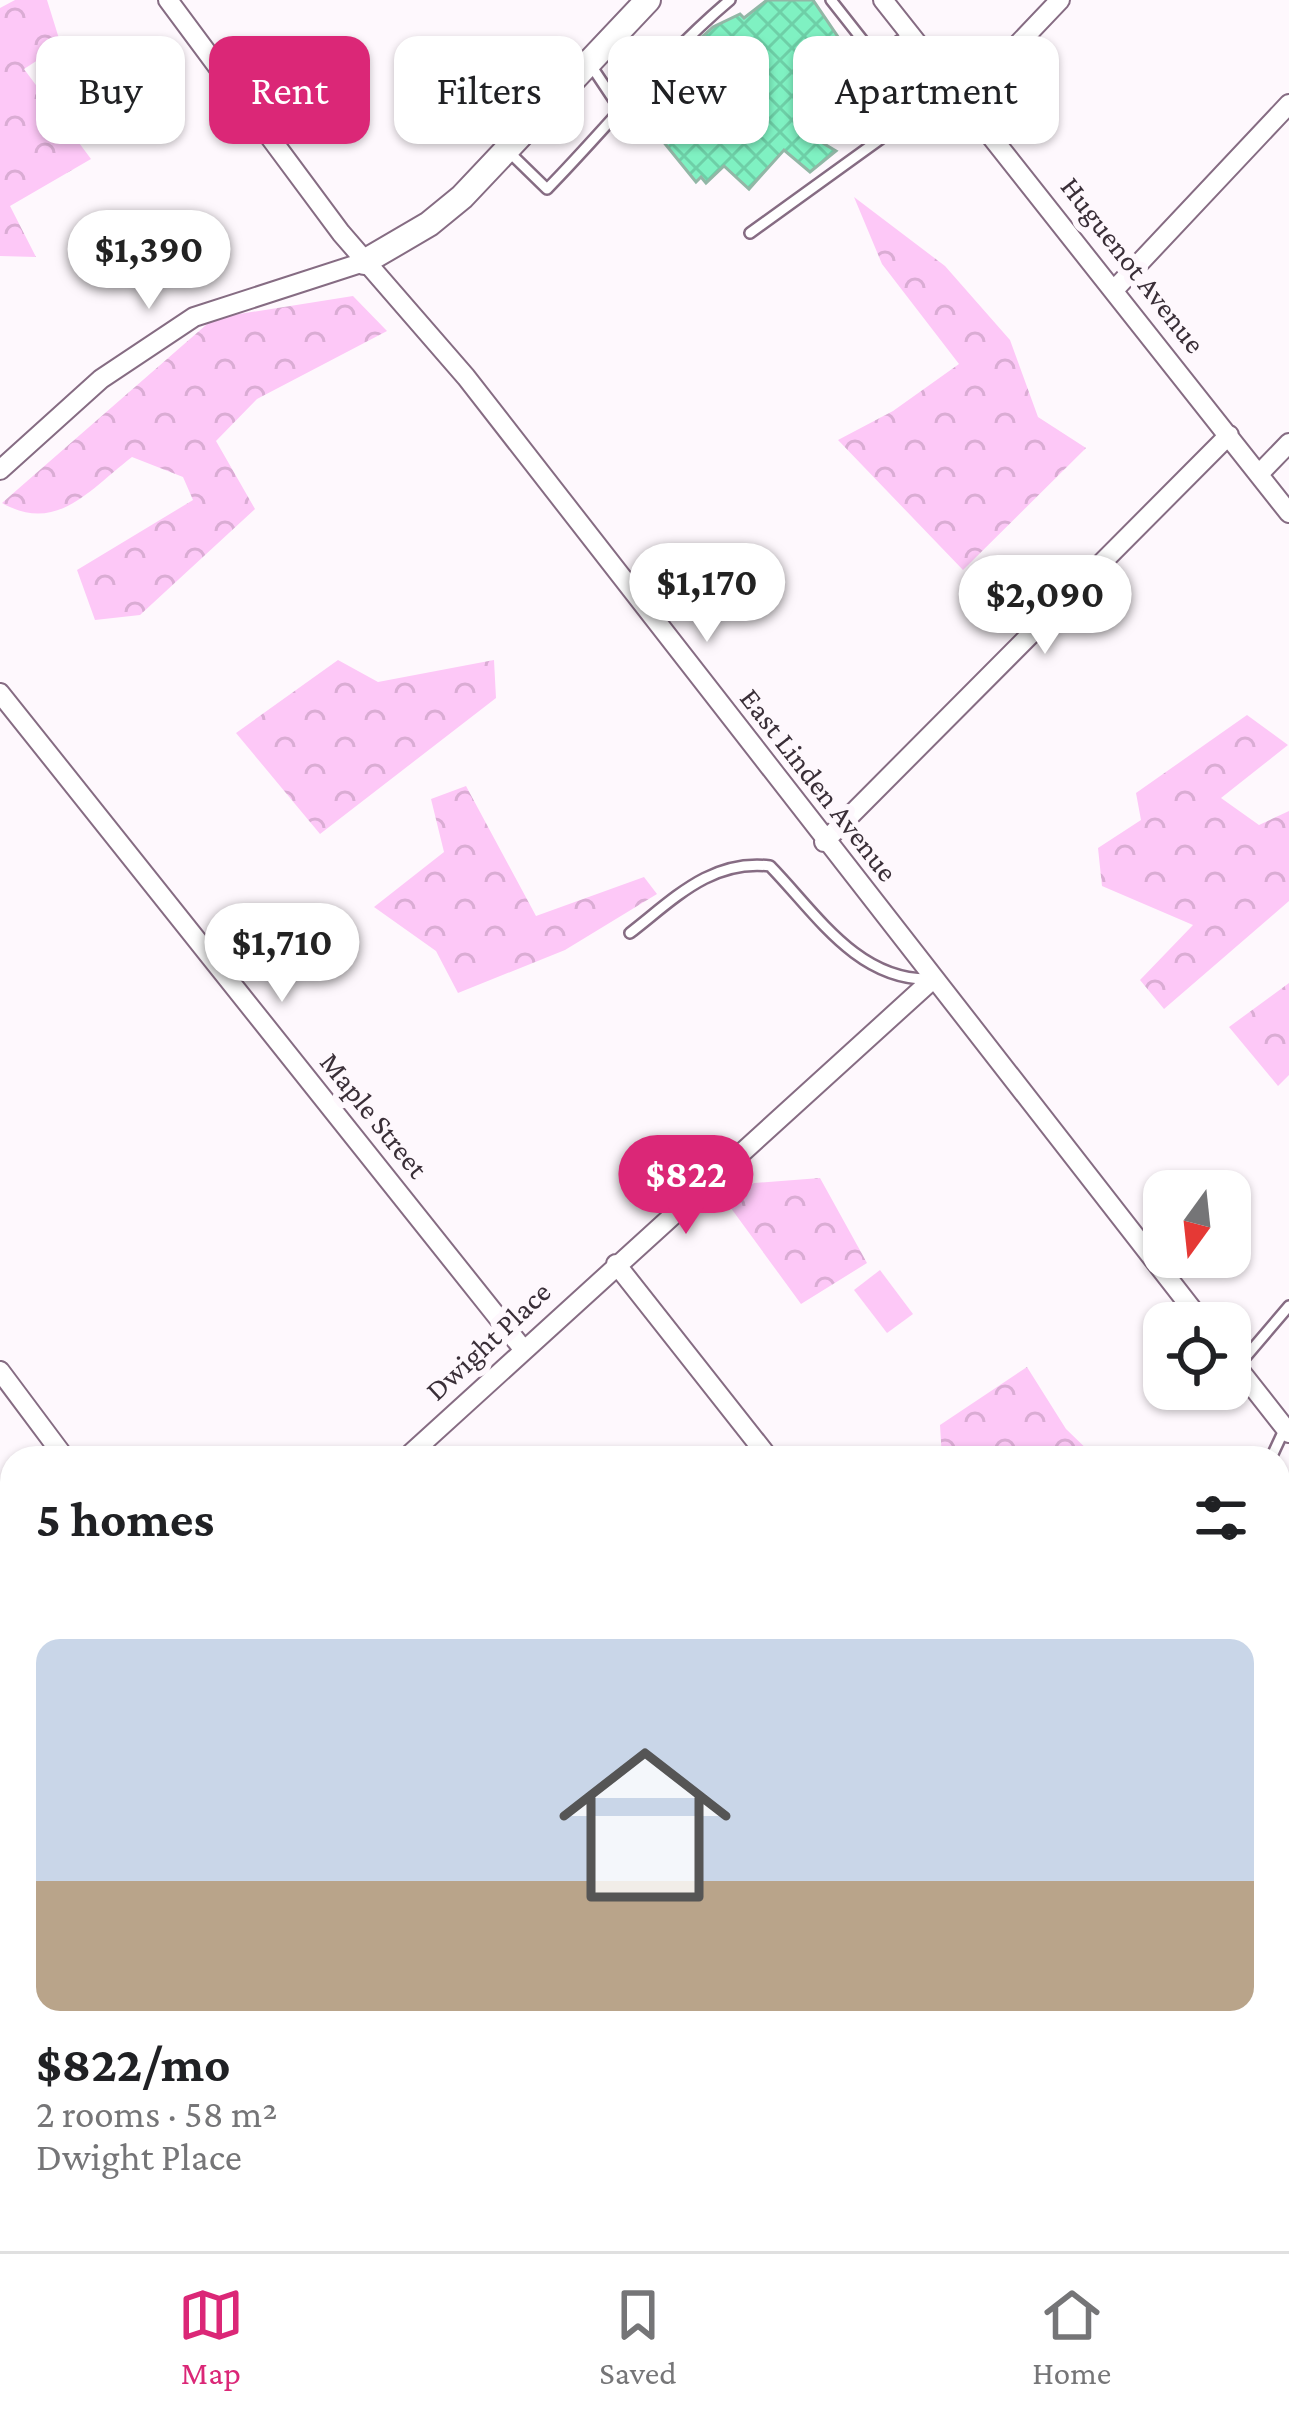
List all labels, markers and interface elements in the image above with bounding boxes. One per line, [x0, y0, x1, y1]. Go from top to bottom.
chip: Buy [36, 36, 185, 144]
chip: Rent [209, 36, 370, 144]
chip: Filters [394, 36, 584, 144]
chip: New [608, 36, 769, 144]
chip: Apartment [793, 36, 1059, 144]
street label: Huguenot Avenue [1054, 170, 1212, 360]
pin: $1,390 [51, 210, 247, 312]
text: $1,390 [95, 227, 203, 270]
pin: $1,170 [609, 543, 805, 645]
pin: $2,090 [947, 555, 1143, 657]
text: $1,170 [656, 560, 758, 603]
text: $2,090 [986, 572, 1104, 615]
street label: East Linden Avenue [734, 682, 905, 888]
pin: $1,710 [184, 903, 380, 1005]
text: $1,710 [231, 920, 333, 963]
street label: Maple Street [313, 1045, 436, 1185]
pin: $822 [615, 1135, 757, 1237]
text: $822 [645, 1152, 727, 1195]
north arrow [1143, 1170, 1251, 1278]
map controls [1143, 1170, 1251, 1410]
street label: Dwight Place [418, 1275, 558, 1407]
button: locate [1143, 1302, 1251, 1410]
icon: filters [1188, 1485, 1254, 1551]
text: 5 homes [36, 1490, 214, 1547]
icon: home [537, 1717, 753, 1933]
text: $822/mo [36, 2035, 231, 2092]
text: 2 rooms · 58 m² [36, 2092, 278, 2135]
text: Dwight Place [36, 2135, 242, 2178]
tab: Map [178, 2282, 244, 2391]
tab: Saved [599, 2282, 677, 2391]
tab: Home [1032, 2282, 1111, 2391]

